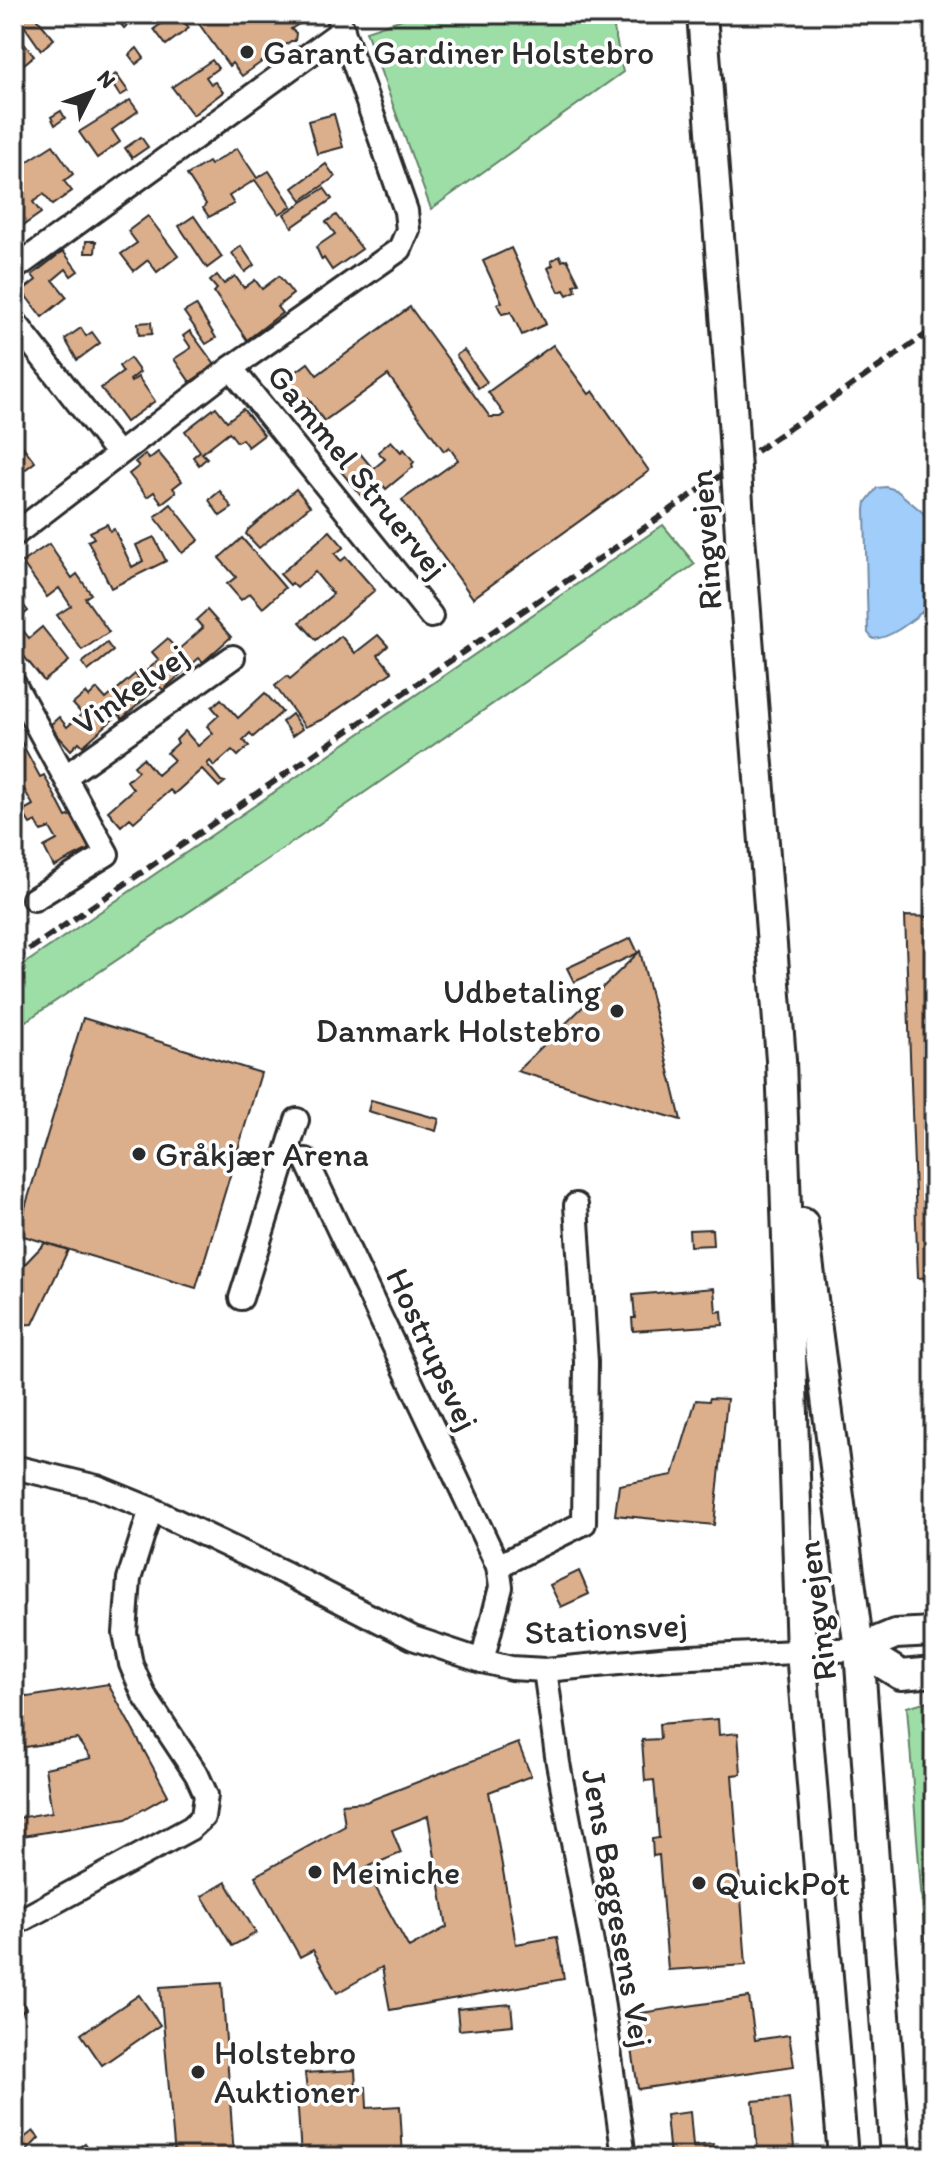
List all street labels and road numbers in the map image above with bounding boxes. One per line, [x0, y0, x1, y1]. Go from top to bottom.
street label: Gammel Struervej [259, 356, 457, 587]
street label: Ringvejen [680, 468, 731, 611]
street label: Vinkelvej [65, 635, 196, 744]
street label: Hostrupsvej [377, 1261, 488, 1437]
street label: Ringvejen [788, 1539, 845, 1683]
street label: Stationsvej [524, 1604, 689, 1653]
street label: Jens Baggesens Vej [573, 1765, 662, 2051]

